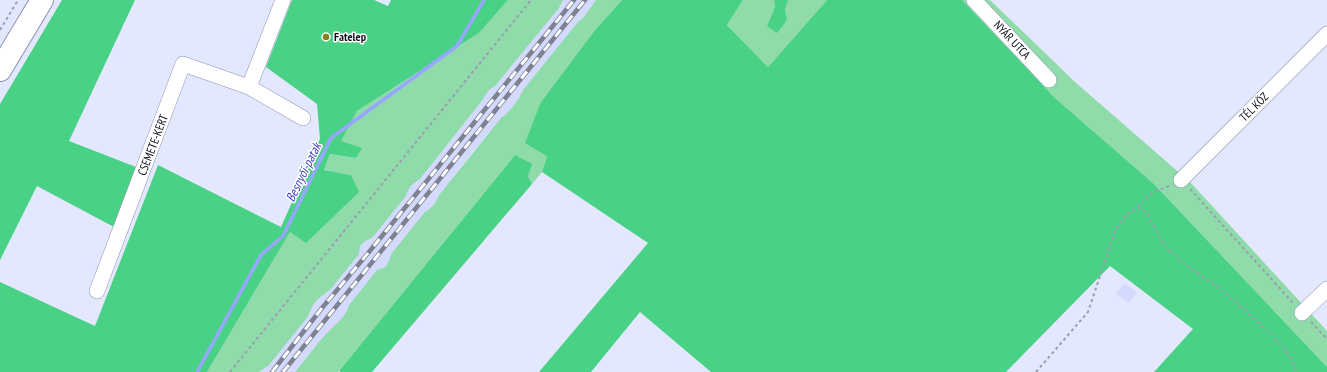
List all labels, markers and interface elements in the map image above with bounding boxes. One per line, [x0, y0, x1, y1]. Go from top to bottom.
street label: NYÁR UTCA [991, 17, 1034, 62]
place label: Fatelep [334, 29, 367, 44]
marker: Fatelep [321, 32, 331, 42]
street label: TÉL KÖZ [1236, 89, 1271, 124]
street label: CSEMETE-KERT [134, 112, 171, 177]
water label: Besnyői-patak [282, 138, 326, 204]

